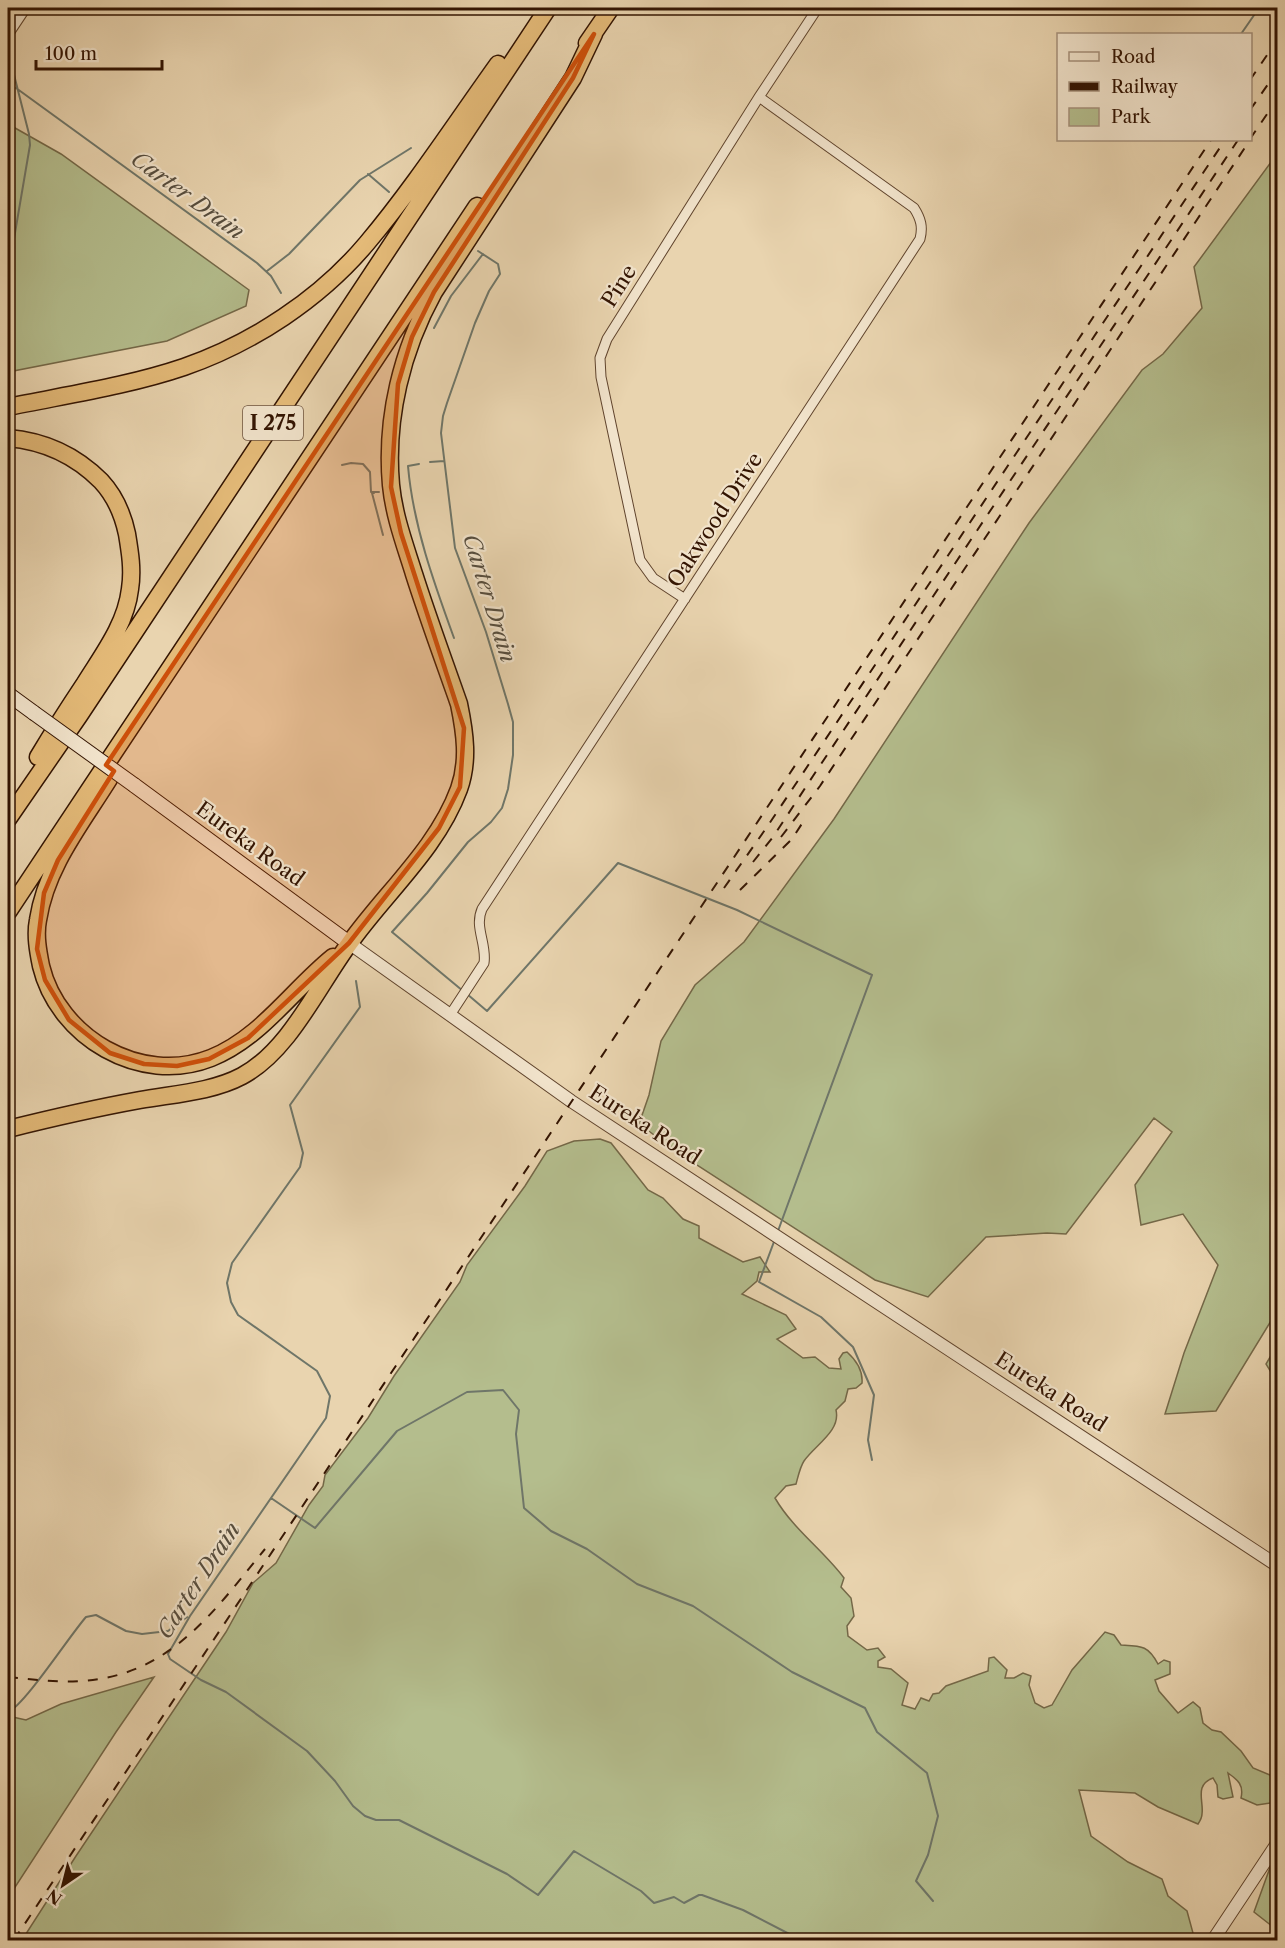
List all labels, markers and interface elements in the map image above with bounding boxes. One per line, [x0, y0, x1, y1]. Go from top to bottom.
scale bar [36, 33, 162, 71]
legend [1057, 33, 1252, 141]
text: 100 m [45, 43, 97, 65]
text: Road [1111, 46, 1156, 68]
text: Railway [1111, 76, 1179, 98]
text: Park [1111, 106, 1152, 128]
water label: Carter Drain [126, 145, 249, 245]
street label: Pine [596, 260, 641, 312]
road number: I 275 [243, 406, 303, 440]
street label: Oakwood Drive [662, 448, 767, 592]
water label: Carter Drain [457, 531, 522, 666]
street label: Eureka Road [191, 796, 310, 891]
street label: Eureka Road [585, 1079, 706, 1170]
street label: Eureka Road [991, 1346, 1112, 1437]
water label: Carter Drain [151, 1517, 246, 1643]
north arrow [33, 1855, 93, 1915]
text: N [43, 1885, 66, 1909]

